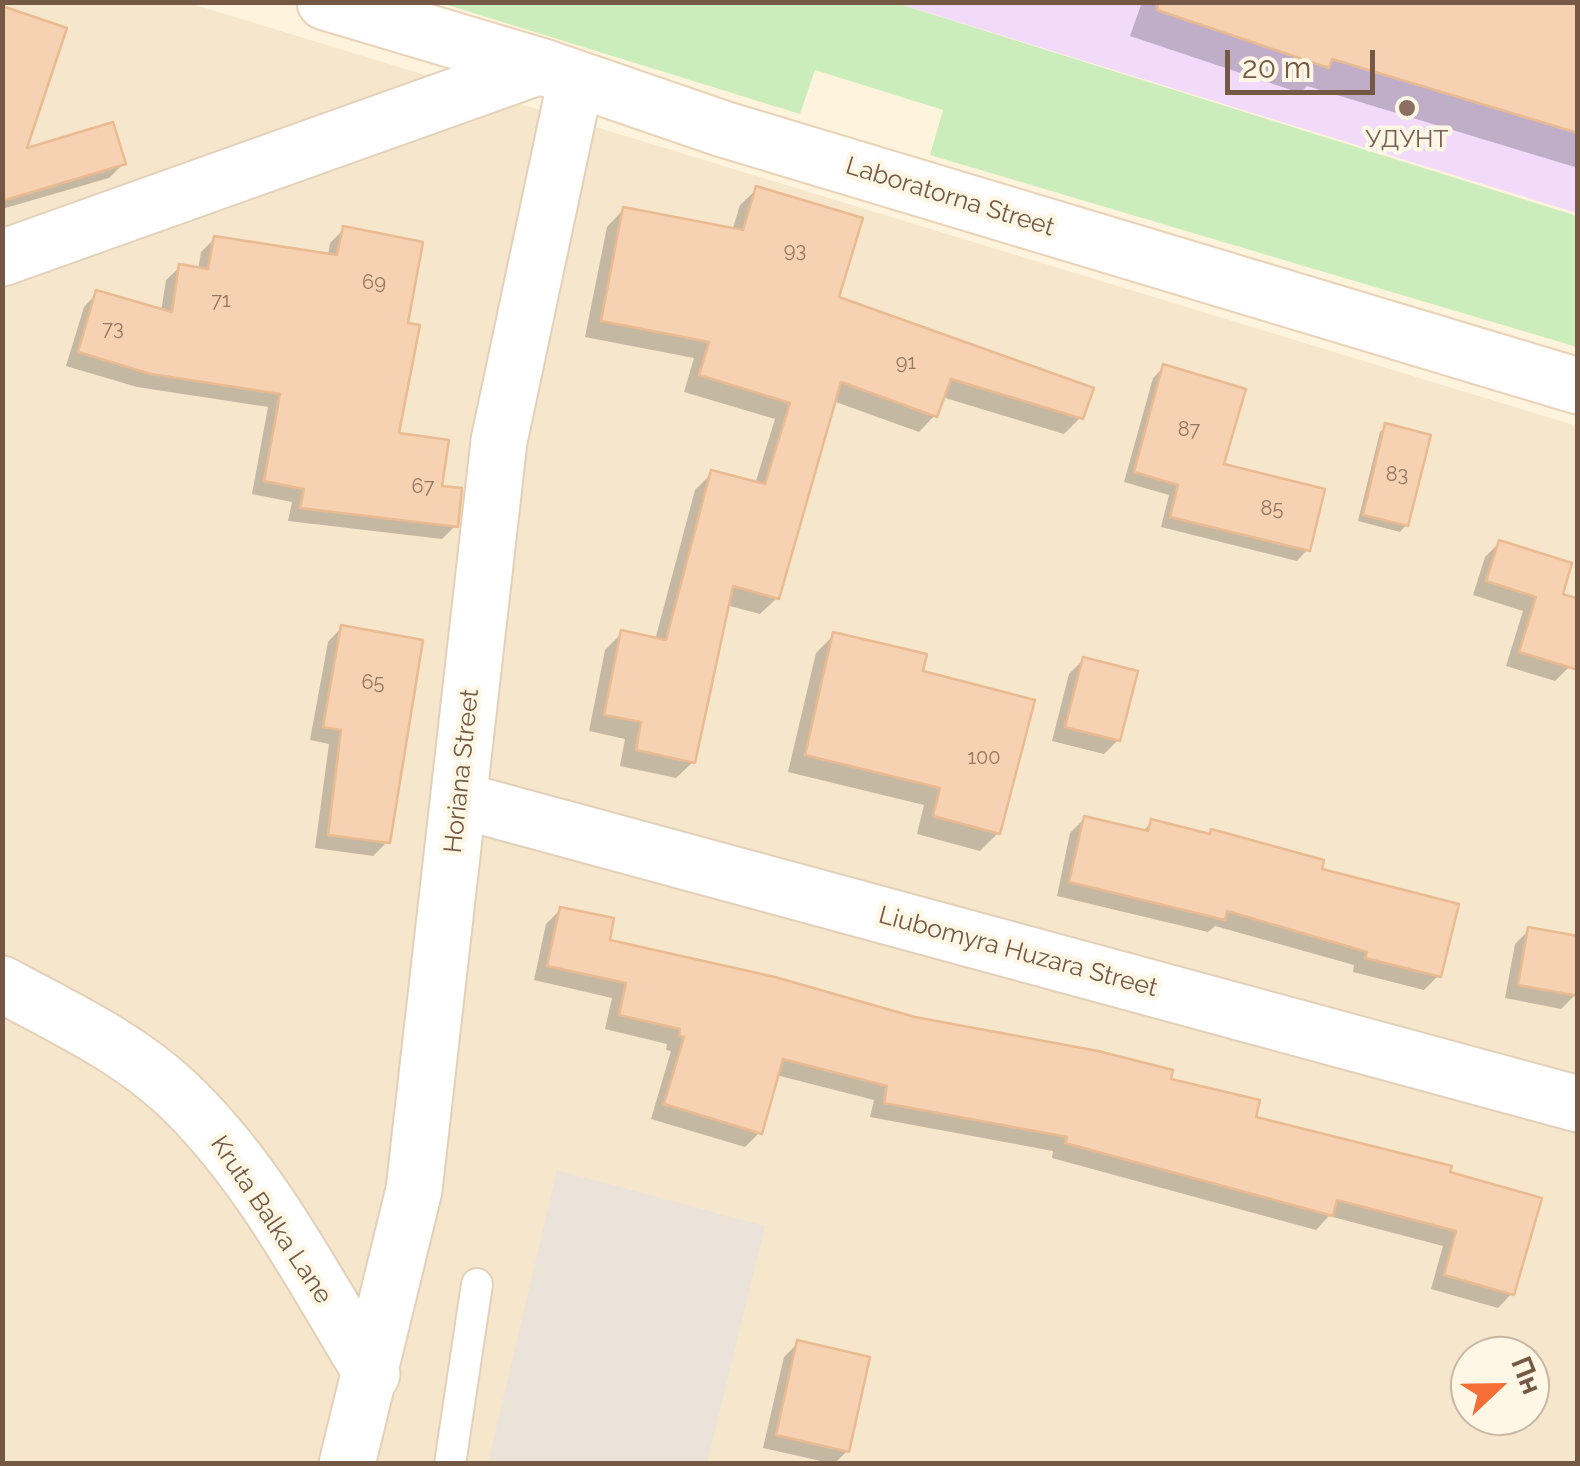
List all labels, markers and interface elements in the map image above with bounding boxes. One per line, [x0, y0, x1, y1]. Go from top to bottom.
scale bar [1230, 30, 1380, 92]
text: 20 m [1242, 50, 1311, 85]
marker: УДУНТ [1396, 97, 1418, 119]
place label: УДУНТ [1365, 124, 1449, 154]
street label: Laboratorna Street [842, 151, 1058, 243]
house number: 93 [784, 239, 806, 263]
house number: 69 [362, 271, 386, 295]
house number: 71 [211, 289, 231, 313]
house number: 73 [102, 317, 124, 341]
house number: 91 [896, 351, 916, 375]
house number: 87 [1178, 418, 1200, 442]
house number: 83 [1386, 463, 1408, 487]
house number: 67 [412, 475, 434, 499]
house number: 85 [1261, 497, 1283, 521]
house number: 65 [362, 671, 384, 695]
street label: Horiana Street [438, 687, 486, 855]
house number: 100 [967, 746, 1001, 770]
street label: Liubomyra Huzara Street [875, 900, 1161, 1004]
street label: Kruta Balka Lane [204, 1130, 338, 1310]
north arrow [1450, 1336, 1550, 1436]
text: Пн [1504, 1352, 1549, 1399]

